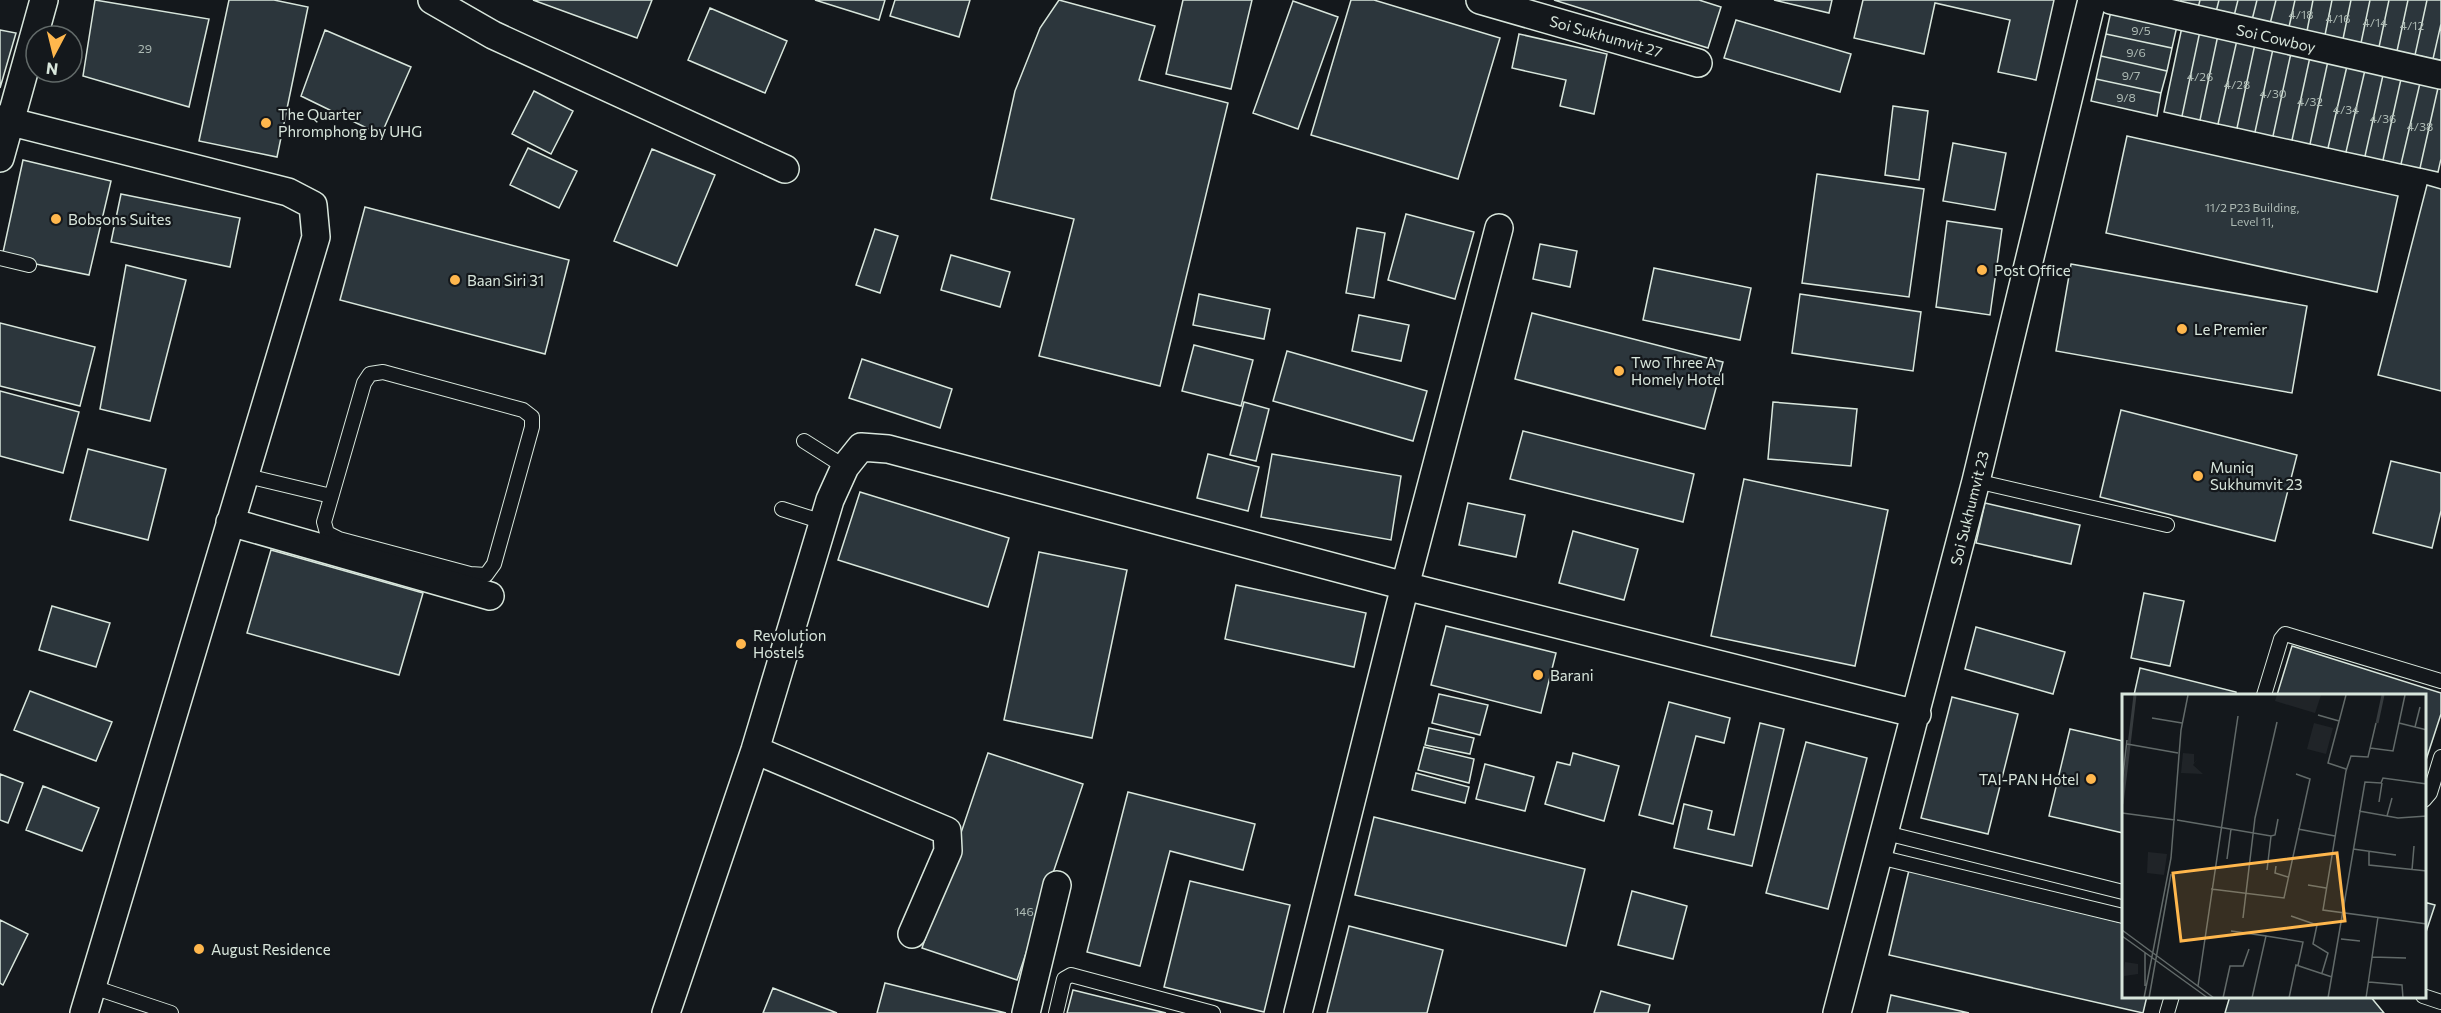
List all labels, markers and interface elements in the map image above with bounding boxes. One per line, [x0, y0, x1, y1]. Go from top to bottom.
house number: 4/18 [2289, 7, 2313, 21]
street label: Soi Sukhumvit 27 [1548, 11, 1665, 61]
house number: 4/16 [2326, 11, 2350, 25]
house number: 4/14 [2363, 15, 2387, 29]
house number: 4/12 [2400, 18, 2425, 32]
street label: Soi Cowboy [2235, 20, 2318, 56]
house number: 9/5 [2131, 23, 2151, 37]
north arrow [24, 24, 84, 84]
house number: 29 [138, 41, 152, 55]
house number: 9/6 [2126, 45, 2146, 59]
text: N [45, 59, 59, 80]
house number: 9/7 [2122, 68, 2140, 82]
house number: 4/26 [2187, 69, 2213, 83]
house number: 4/28 [2224, 77, 2250, 91]
house number: 4/30 [2259, 86, 2287, 100]
house number: 9/8 [2116, 90, 2136, 104]
house number: 4/32 [2297, 94, 2323, 108]
house number: 4/34 [2333, 102, 2359, 116]
place label: The Quarter Phromphong by UHG [278, 105, 422, 140]
house number: 4/36 [2370, 111, 2396, 125]
marker: The Quarter Phromphong by UHG [259, 116, 273, 130]
house number: 4/38 [2407, 119, 2433, 133]
house number: 11/2 P23 Building, Level 11, [2205, 200, 2300, 228]
place label: Bobsons Suites [68, 210, 171, 228]
marker: Bobsons Suites [49, 212, 63, 226]
place label: Post Office [1994, 261, 2071, 279]
marker: Post Office [1975, 263, 1989, 277]
place label: Baan Siri 31 [467, 271, 544, 289]
marker: Baan Siri 31 [448, 273, 462, 287]
place label: Le Premier [2194, 320, 2267, 338]
marker: Le Premier [2175, 322, 2189, 336]
place label: Two Three A Homely Hotel [1631, 353, 1725, 388]
marker: Two Three A Homely Hotel [1612, 364, 1626, 378]
street label: Soi Sukhumvit 23 [1946, 449, 1992, 567]
place label: Muniq Sukhumvit 23 [2210, 458, 2303, 493]
marker: Muniq Sukhumvit 23 [2191, 469, 2205, 483]
place label: Revolution Hostels [753, 626, 826, 661]
marker: Revolution Hostels [734, 637, 748, 651]
place label: Barani [1550, 666, 1594, 684]
marker: Barani [1531, 668, 1545, 682]
inset map [2122, 694, 2426, 998]
place label: TAI-PAN Hotel [1979, 770, 2079, 788]
marker: TAI-PAN Hotel [2084, 772, 2098, 786]
house number: 146 [1014, 904, 1034, 918]
place label: August Residence [211, 940, 331, 958]
marker: August Residence [192, 942, 206, 956]

